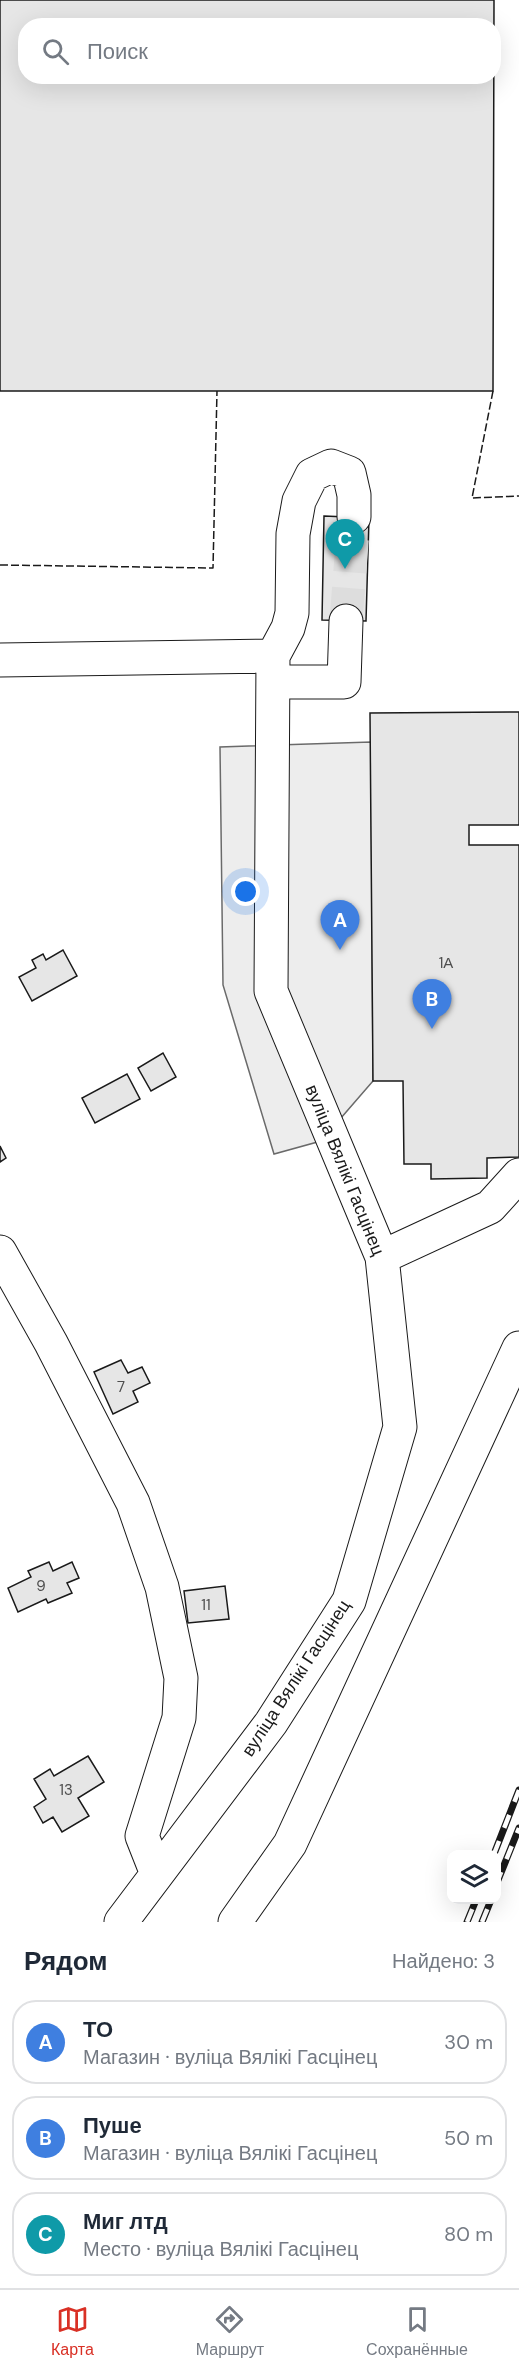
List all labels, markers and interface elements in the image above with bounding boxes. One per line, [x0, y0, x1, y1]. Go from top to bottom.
search box [18, 18, 501, 84]
icon: search [39, 35, 72, 68]
text: Поиск [87, 37, 148, 66]
pin: C [326, 520, 364, 569]
your location [231, 877, 260, 906]
pin: A [320, 900, 360, 950]
house number: 1А [439, 953, 453, 973]
pin: B [412, 980, 452, 1029]
street label: вуліца Вялікі Гасцінец [300, 1081, 390, 1259]
house number: 7 [117, 1377, 125, 1397]
house number: 9 [36, 1576, 46, 1596]
house number: 11 [201, 1595, 211, 1615]
street label: вуліца Вялікі Гасцінец [236, 1595, 356, 1761]
house number: 13 [59, 1780, 73, 1800]
map controls [447, 1850, 501, 1904]
button: layers [447, 1850, 501, 1904]
text: Рядом [24, 1944, 107, 1978]
text: Найдено: 3 [392, 1948, 495, 1974]
text: ТО [83, 2015, 113, 2044]
text: A [38, 2029, 53, 2055]
text: 30 m [444, 2029, 493, 2055]
text: Магазин · вуліца Вялікі Гасцінец [83, 2044, 377, 2070]
text: Пуше [83, 2111, 142, 2140]
text: B [39, 2125, 52, 2151]
text: 50 m [444, 2125, 493, 2151]
text: Магазин · вуліца Вялікі Гасцінец [83, 2140, 377, 2166]
text: Миг лтд [83, 2207, 168, 2236]
text: C [38, 2221, 53, 2247]
text: 80 m [444, 2221, 493, 2247]
text: Место · вуліца Вялікі Гасцінец [83, 2236, 358, 2262]
tab: Карта [51, 2303, 94, 2360]
tab: Маршрут [196, 2303, 264, 2360]
tab: Сохранённые [366, 2303, 468, 2360]

